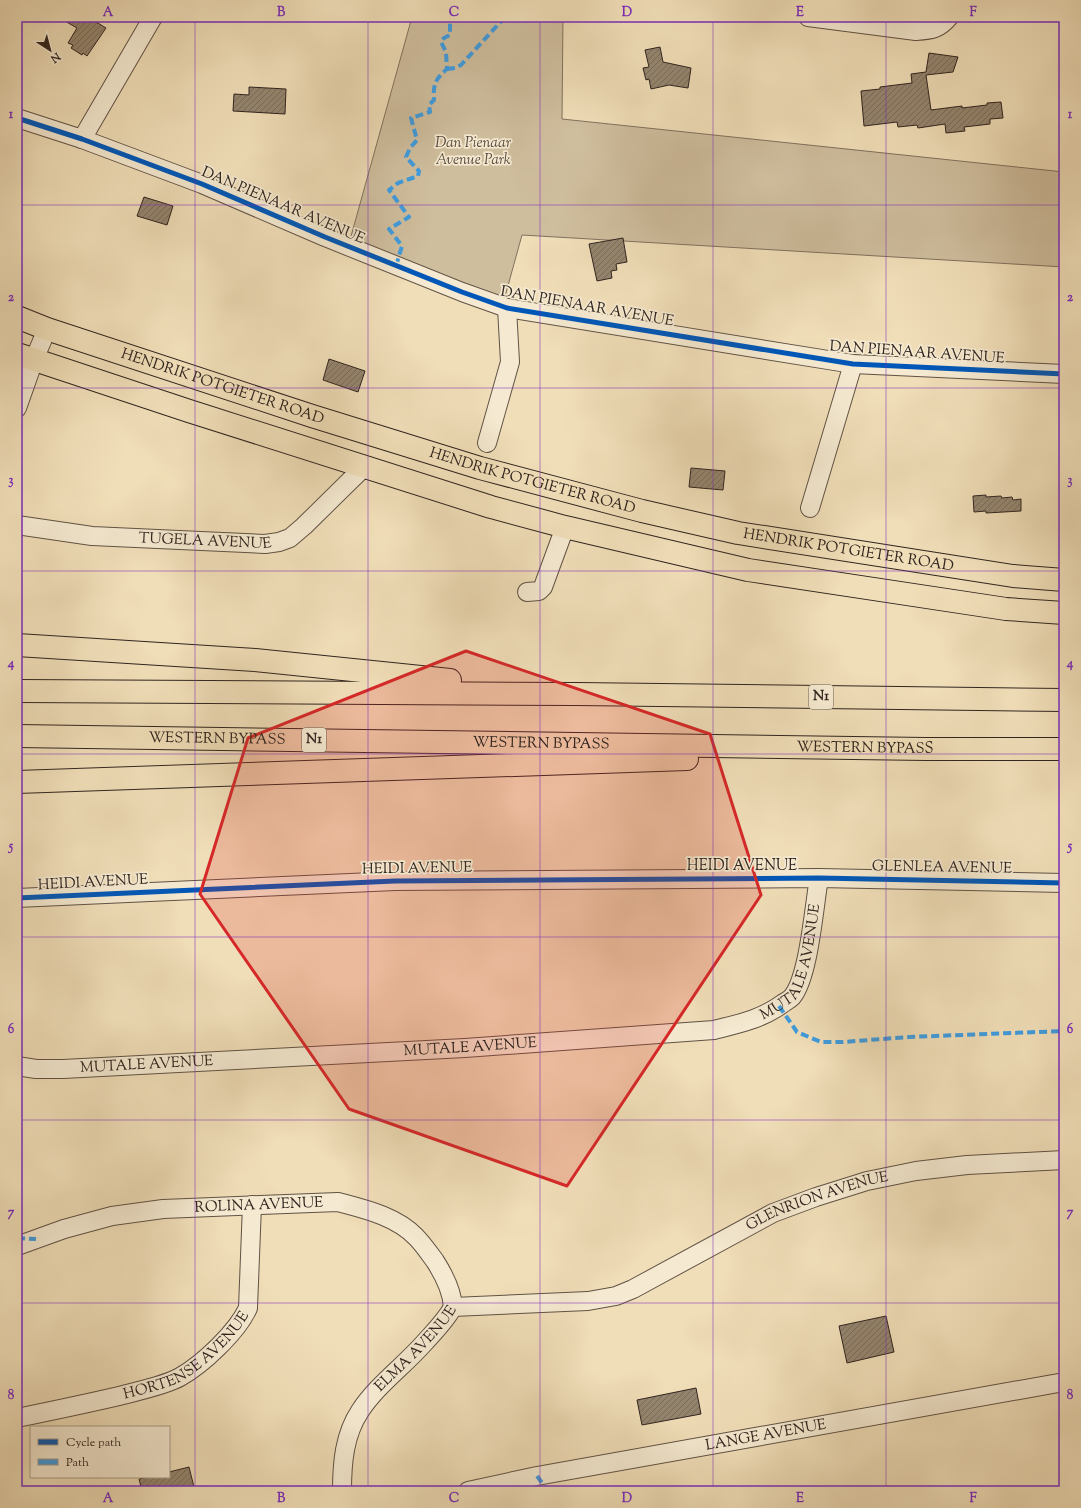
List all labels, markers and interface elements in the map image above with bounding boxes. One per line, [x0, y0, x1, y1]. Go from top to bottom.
text: A [103, 4, 114, 22]
text: B [277, 4, 286, 22]
text: C [449, 4, 459, 22]
text: D [622, 4, 632, 22]
text: E [796, 4, 804, 22]
text: F [969, 4, 977, 22]
north arrow [30, 30, 70, 70]
text: N [47, 48, 64, 66]
text: 1 [9, 106, 14, 124]
text: 1 [1068, 106, 1073, 124]
park label: Dan Pienaar Avenue Park [435, 133, 512, 171]
street label: DAN PIENAAR AVENUE [198, 162, 368, 250]
street label: DAN PIENAAR AVENUE [499, 281, 675, 333]
text: 2 [8, 289, 15, 307]
text: 2 [1067, 289, 1074, 307]
street label: DAN PIENAAR AVENUE [829, 336, 1005, 370]
street label: HENDRIK POTGIETER ROAD [118, 343, 327, 430]
street label: HENDRIK POTGIETER ROAD [427, 442, 638, 519]
text: 3 [8, 472, 14, 490]
text: 3 [1067, 472, 1073, 490]
street label: HENDRIK POTGIETER ROAD [742, 523, 955, 577]
street label: TUGELA AVENUE [138, 528, 273, 555]
text: 4 [7, 655, 15, 673]
text: 4 [1066, 655, 1074, 673]
road number: N1 [809, 685, 833, 709]
street label: WESTERN BYPASS [148, 727, 286, 750]
road number: N1 [302, 728, 326, 752]
street label: WESTERN BYPASS [472, 732, 610, 755]
street label: WESTERN BYPASS [796, 737, 933, 760]
text: 5 [8, 838, 14, 856]
text: 5 [1067, 838, 1073, 856]
street label: HEIDI AVENUE [687, 856, 797, 877]
street label: GLENLEA AVENUE [872, 856, 1012, 880]
street label: HEIDI AVENUE [362, 858, 472, 880]
street label: HEIDI AVENUE [37, 870, 149, 896]
street label: MUTALE AVENUE [756, 903, 826, 1026]
text: 6 [8, 1021, 15, 1039]
text: 6 [1067, 1021, 1074, 1039]
street label: MUTALE AVENUE [403, 1032, 537, 1062]
street label: MUTALE AVENUE [80, 1051, 214, 1079]
street label: GLENRION AVENUE [742, 1166, 890, 1236]
street label: ROLINA AVENUE [194, 1192, 324, 1218]
text: 7 [8, 1204, 15, 1222]
text: 7 [1067, 1204, 1074, 1222]
street label: ELMA AVENUE [370, 1302, 462, 1397]
street label: HORTENSE AVENUE [121, 1307, 254, 1405]
text: 8 [8, 1387, 15, 1405]
text: 8 [1067, 1387, 1074, 1405]
street label: LANGE AVENUE [704, 1414, 828, 1456]
legend [30, 1426, 170, 1478]
text: Cycle path [66, 1434, 121, 1452]
text: Path [66, 1454, 89, 1472]
text: A [103, 1490, 114, 1508]
text: B [277, 1490, 286, 1508]
text: C [449, 1490, 459, 1508]
text: D [622, 1490, 632, 1508]
text: E [796, 1490, 804, 1508]
text: F [969, 1490, 977, 1508]

